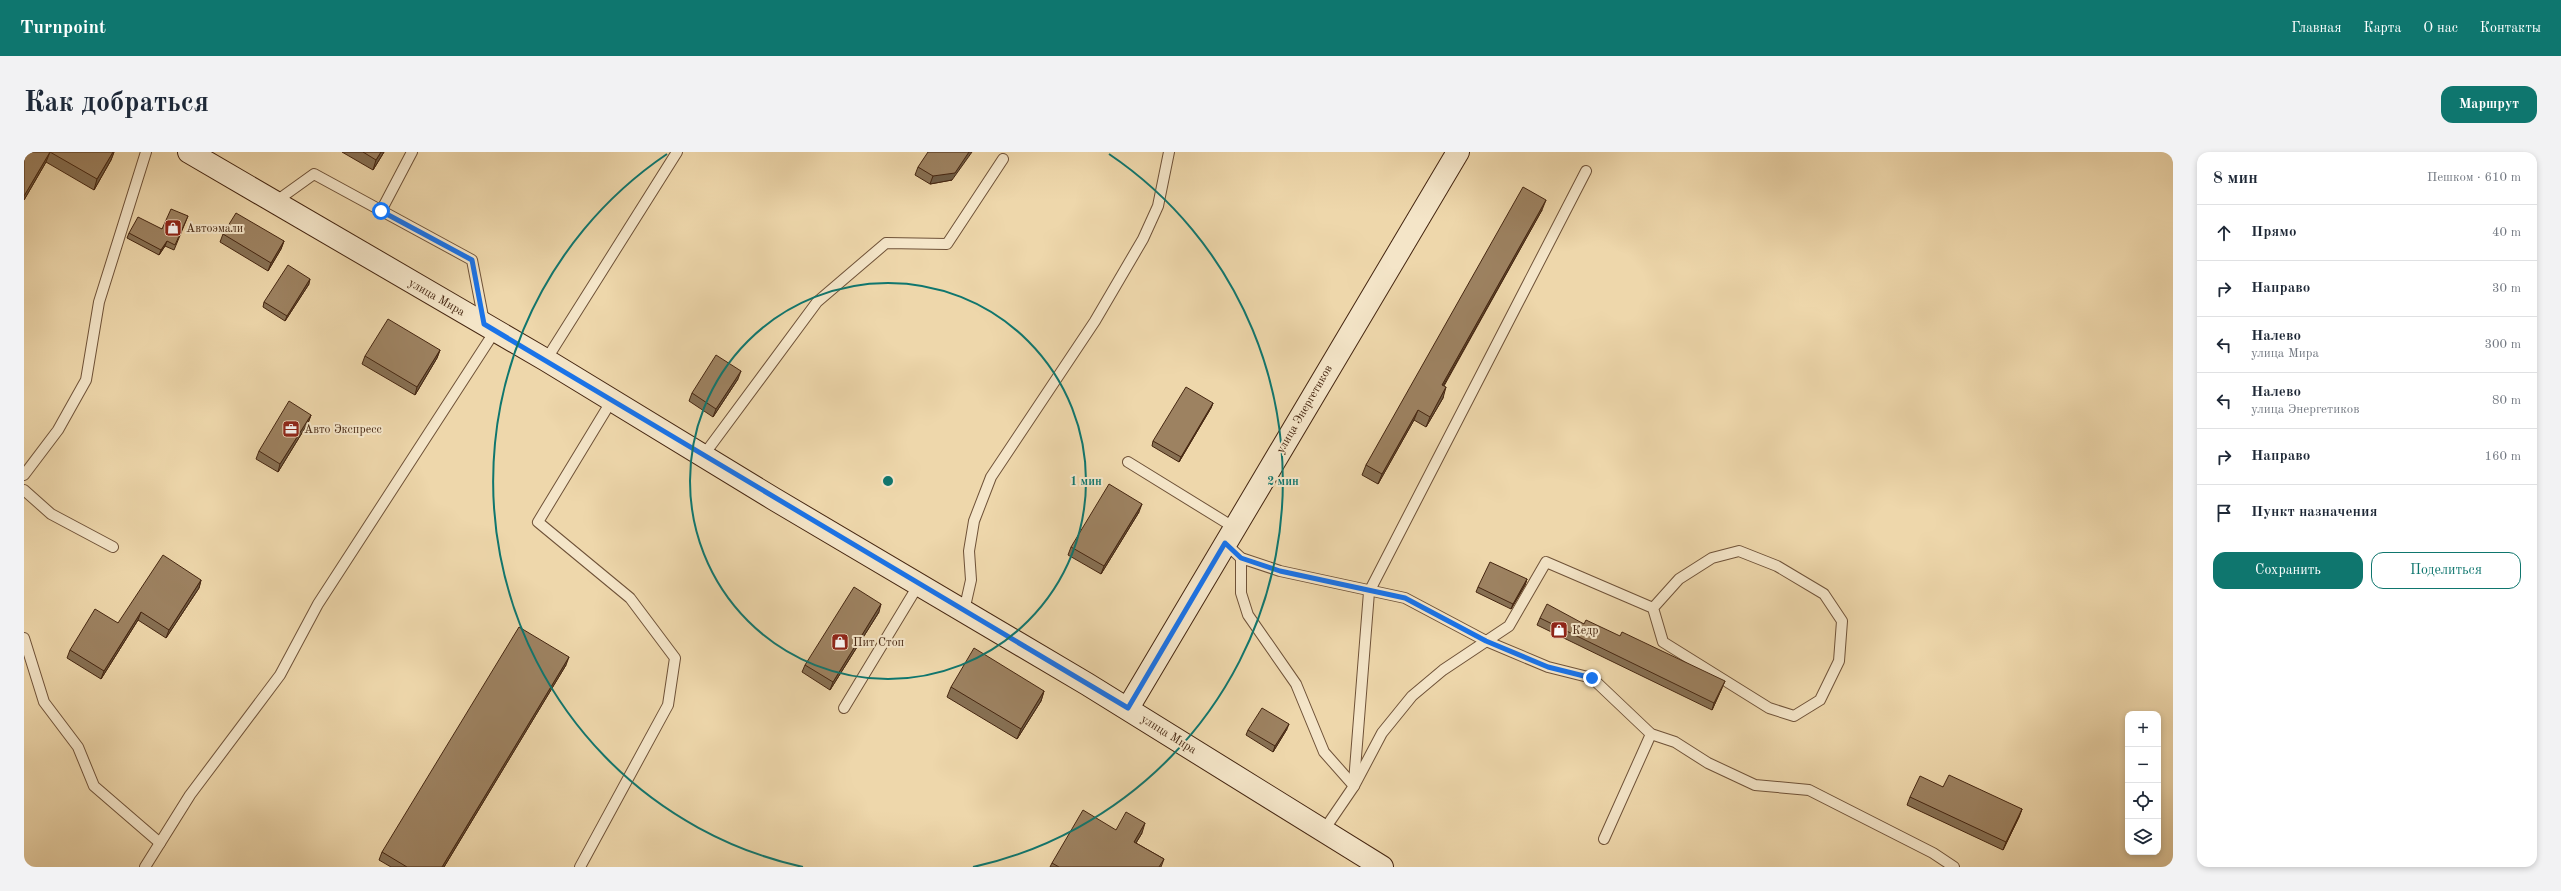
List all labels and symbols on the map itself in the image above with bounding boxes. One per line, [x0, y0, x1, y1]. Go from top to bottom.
route start [372, 202, 390, 220]
shop icon: Автоэмали [163, 218, 183, 238]
place label: Автоэмали [186, 223, 243, 235]
street label: улица Мира [406, 277, 467, 319]
street label: улица Энергетиков [1275, 363, 1335, 456]
office icon: Авто Экспресс [281, 419, 301, 439]
place label: Авто Экспресс [304, 424, 382, 436]
centre of rings [881, 474, 895, 488]
text: 1 мин [1070, 476, 1102, 488]
text: 2 мин [1267, 476, 1299, 488]
shop icon: Кедр [1549, 620, 1569, 640]
place label: Кедр [1572, 625, 1598, 637]
shop icon: Пит Стоп [830, 632, 850, 652]
place label: Пит Стоп [853, 637, 905, 649]
route end [1583, 669, 1601, 687]
street label: улица Мира [1139, 713, 1198, 757]

